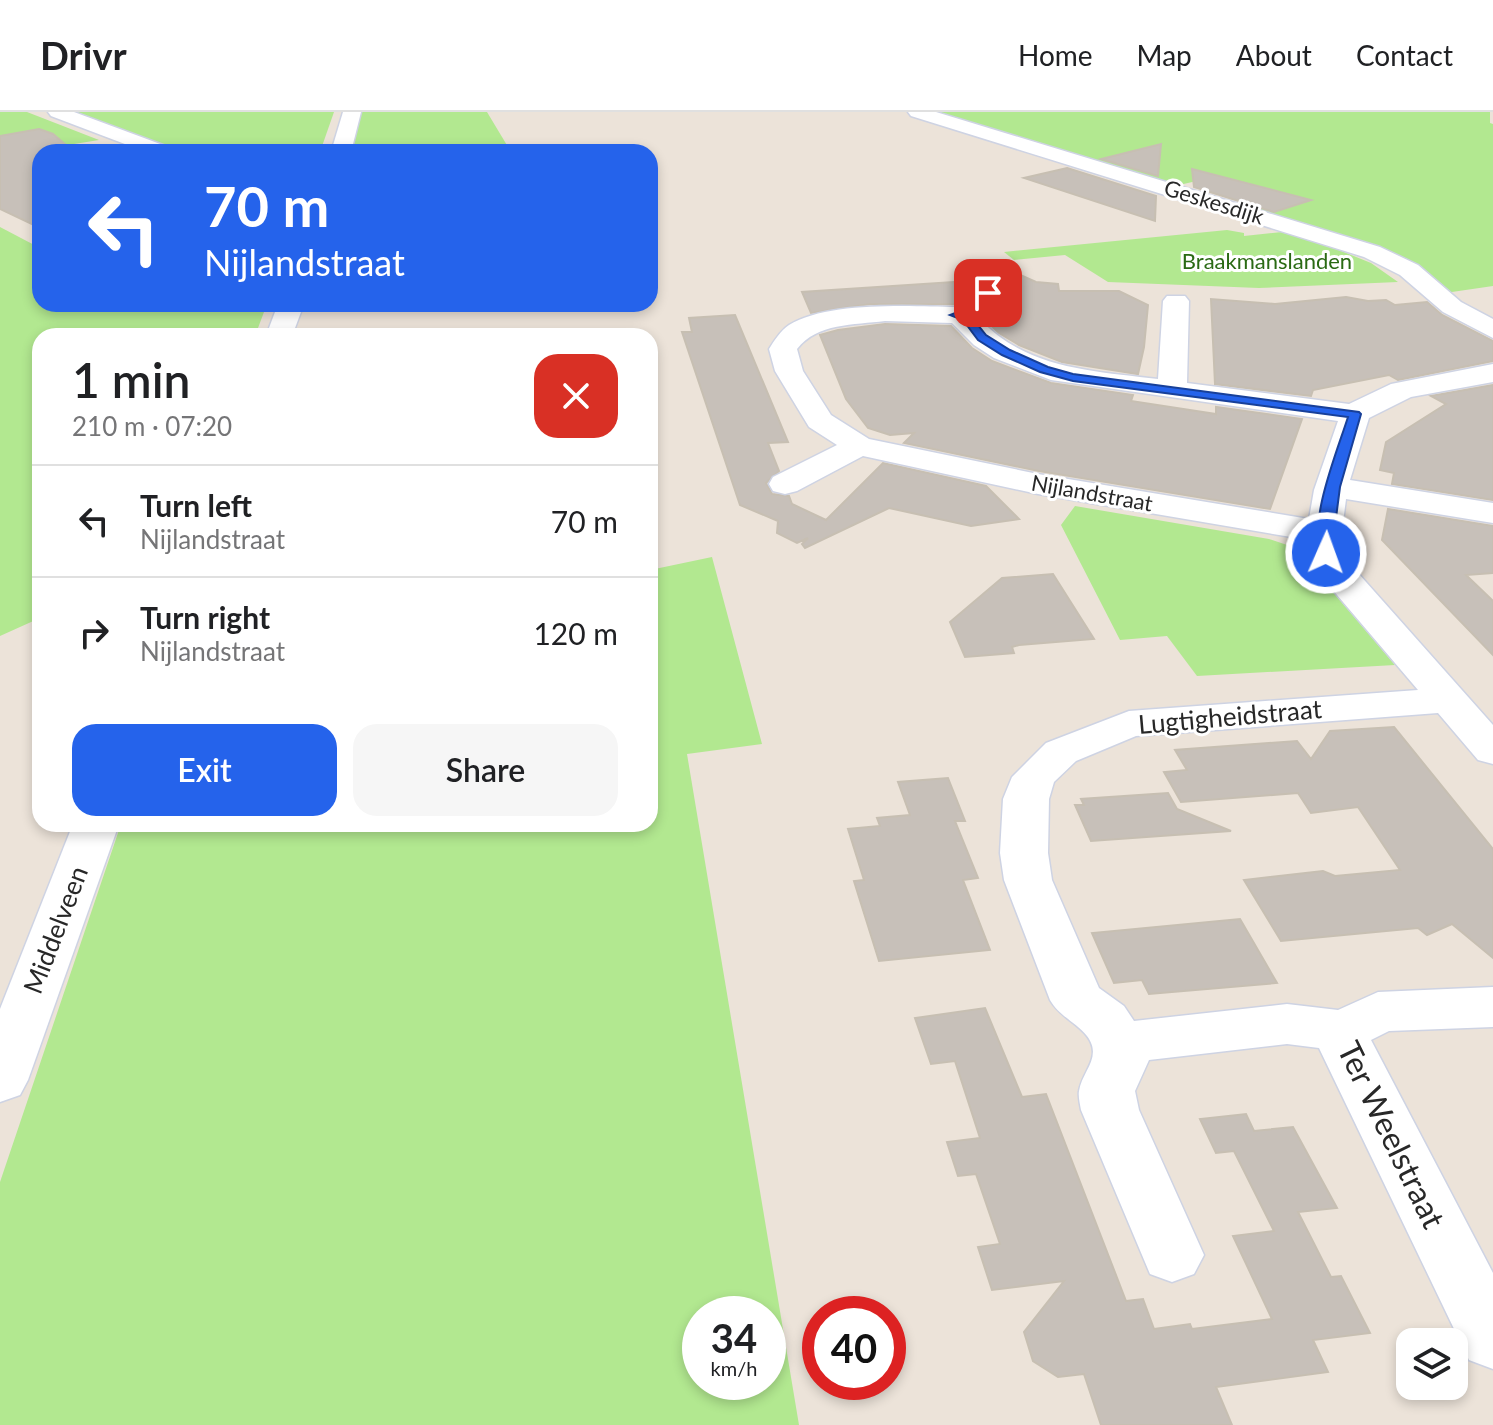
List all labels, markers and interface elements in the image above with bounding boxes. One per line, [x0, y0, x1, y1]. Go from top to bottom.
text: Drivr [40, 32, 127, 78]
text: Home [1018, 38, 1093, 72]
text: Map [1137, 38, 1192, 72]
text: About [1236, 38, 1312, 72]
text: Contact [1356, 38, 1453, 72]
text: 70 m [204, 172, 329, 239]
street label: Geskesdijk [1161, 174, 1268, 230]
icon: left [72, 176, 176, 280]
text: Nijlandstraat [204, 240, 405, 284]
park label: Braakmanslanden [1182, 247, 1352, 274]
pin [954, 259, 1022, 327]
icon: arrive [966, 271, 1010, 315]
text: 1 min [72, 351, 190, 408]
button: close [534, 354, 618, 438]
text: 210 m · 07:20 [72, 410, 232, 442]
street label: Nijlandstraat [1029, 469, 1155, 516]
text: Turn left [140, 487, 252, 523]
icon: left [72, 499, 116, 543]
text: 70 m [551, 503, 618, 539]
position arrow [1284, 511, 1368, 595]
text: Nijlandstraat [140, 523, 285, 555]
text: Turn right [140, 599, 270, 635]
icon: right [72, 611, 116, 655]
text: 120 m [533, 615, 618, 651]
text: Nijlandstraat [140, 635, 285, 667]
street label: Lugtigheidstraat [1137, 692, 1324, 740]
button: Exit [72, 724, 337, 816]
button: Share [353, 724, 618, 816]
street label: Middelveen [16, 861, 94, 998]
street label: Ter Weelstraat [1330, 1035, 1455, 1235]
speed limit sign: 40 [802, 1296, 906, 1400]
text: 34 [711, 1314, 757, 1362]
map controls [1396, 1328, 1468, 1400]
button: layers [1396, 1328, 1468, 1400]
text: km/h [711, 1356, 757, 1380]

